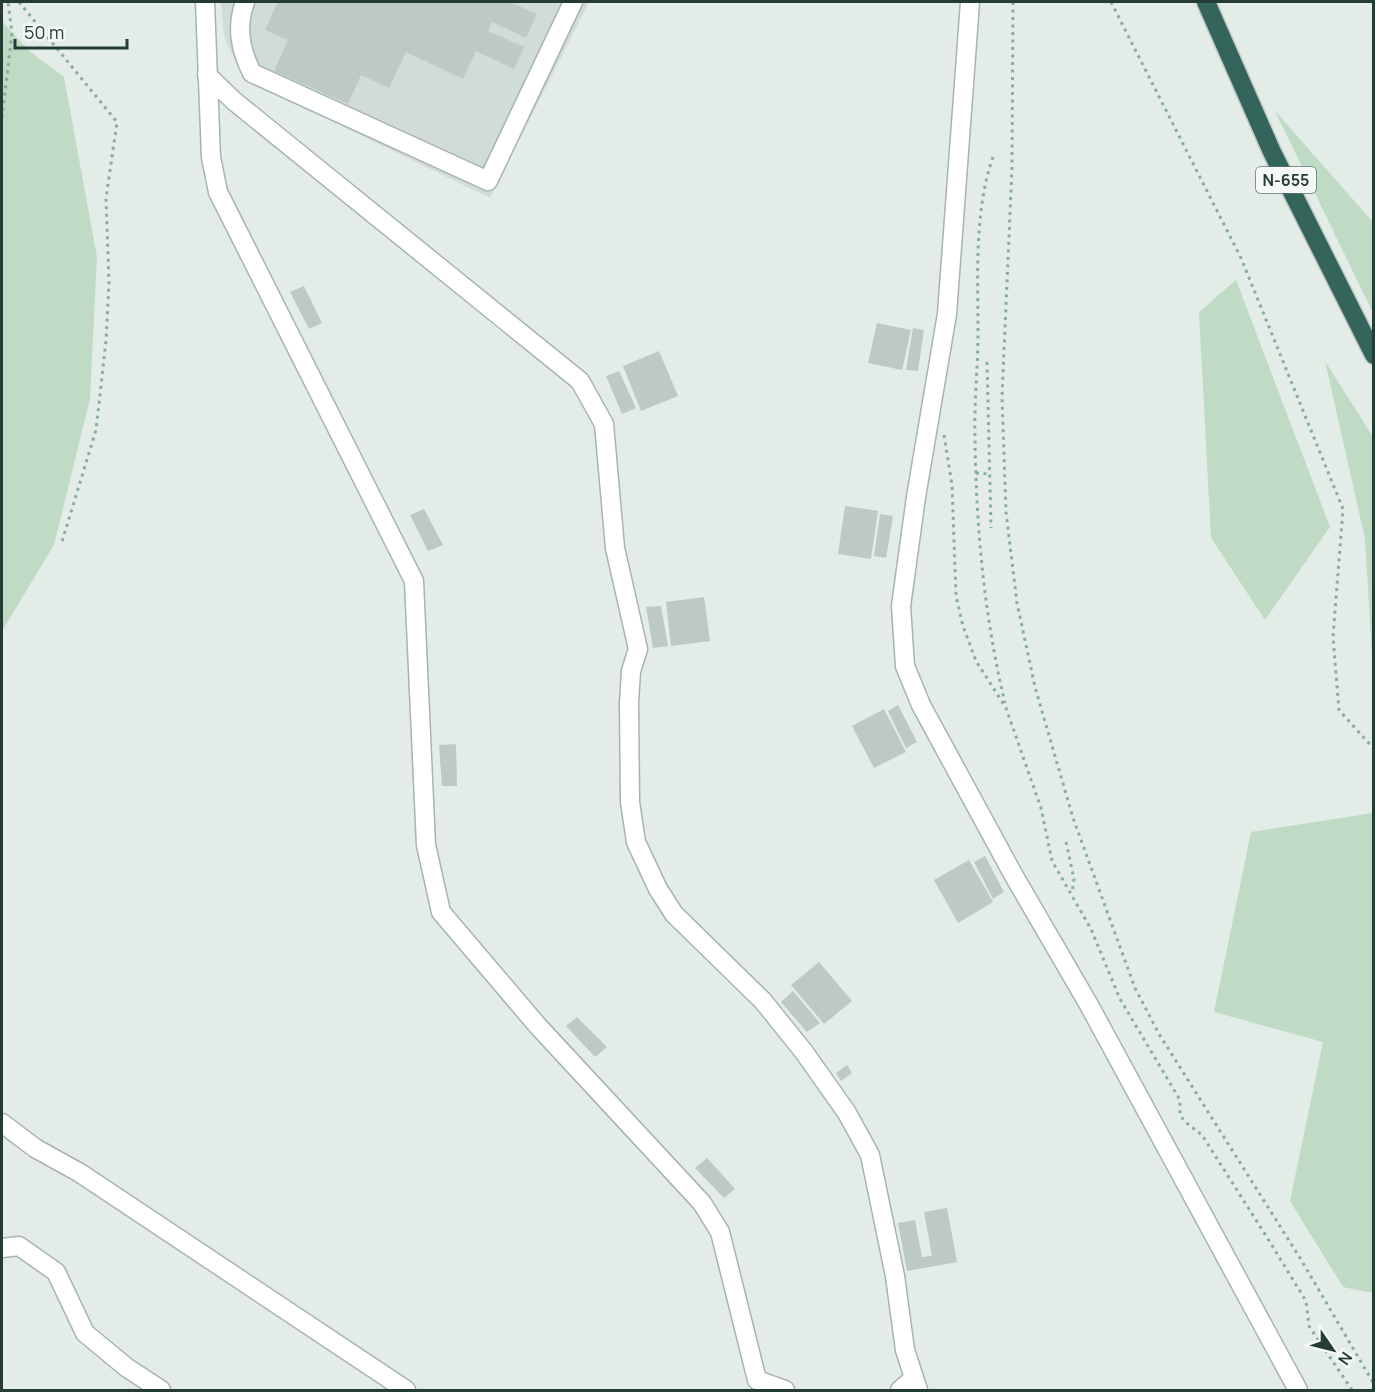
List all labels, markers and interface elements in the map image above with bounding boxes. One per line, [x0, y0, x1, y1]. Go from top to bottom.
scale bar [15, 12, 128, 50]
text: 50 m [24, 20, 64, 44]
road number: N-655 [1256, 167, 1316, 193]
north arrow [1303, 1320, 1363, 1380]
text: N [1333, 1348, 1358, 1370]

